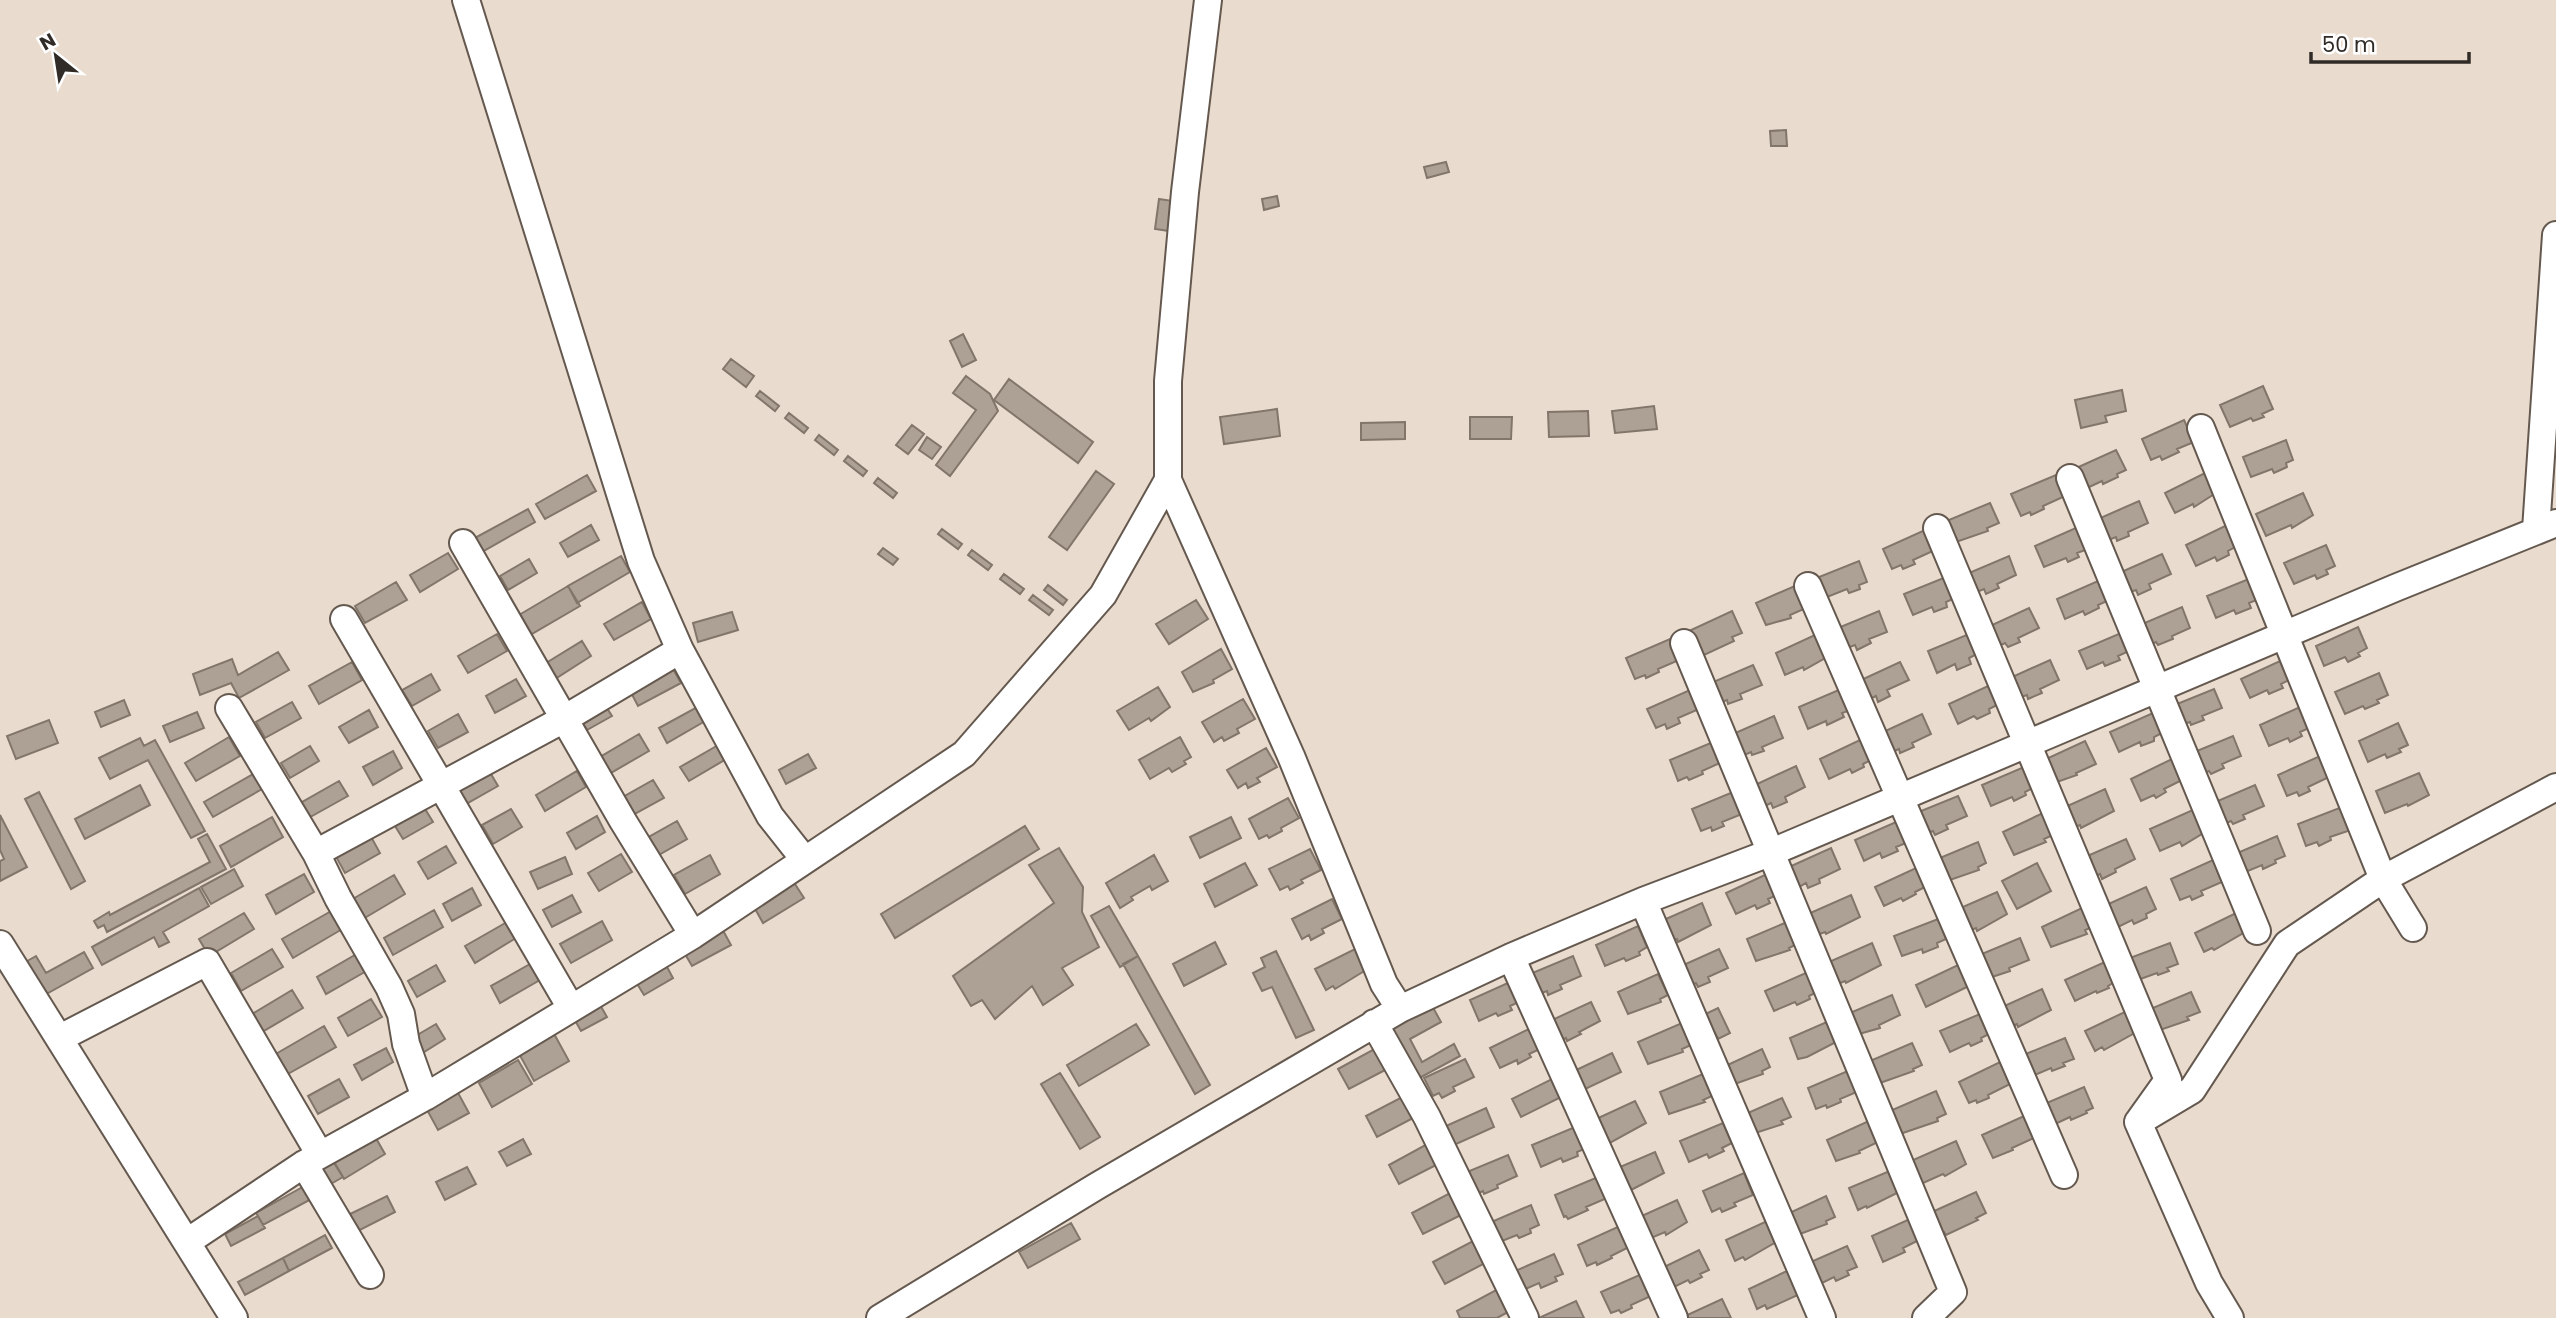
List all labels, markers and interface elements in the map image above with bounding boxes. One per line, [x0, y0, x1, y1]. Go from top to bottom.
north arrow [21, 21, 91, 91]
scale bar [2311, 21, 2468, 65]
text: N [35, 26, 61, 57]
text: 50 m [2322, 30, 2376, 59]

